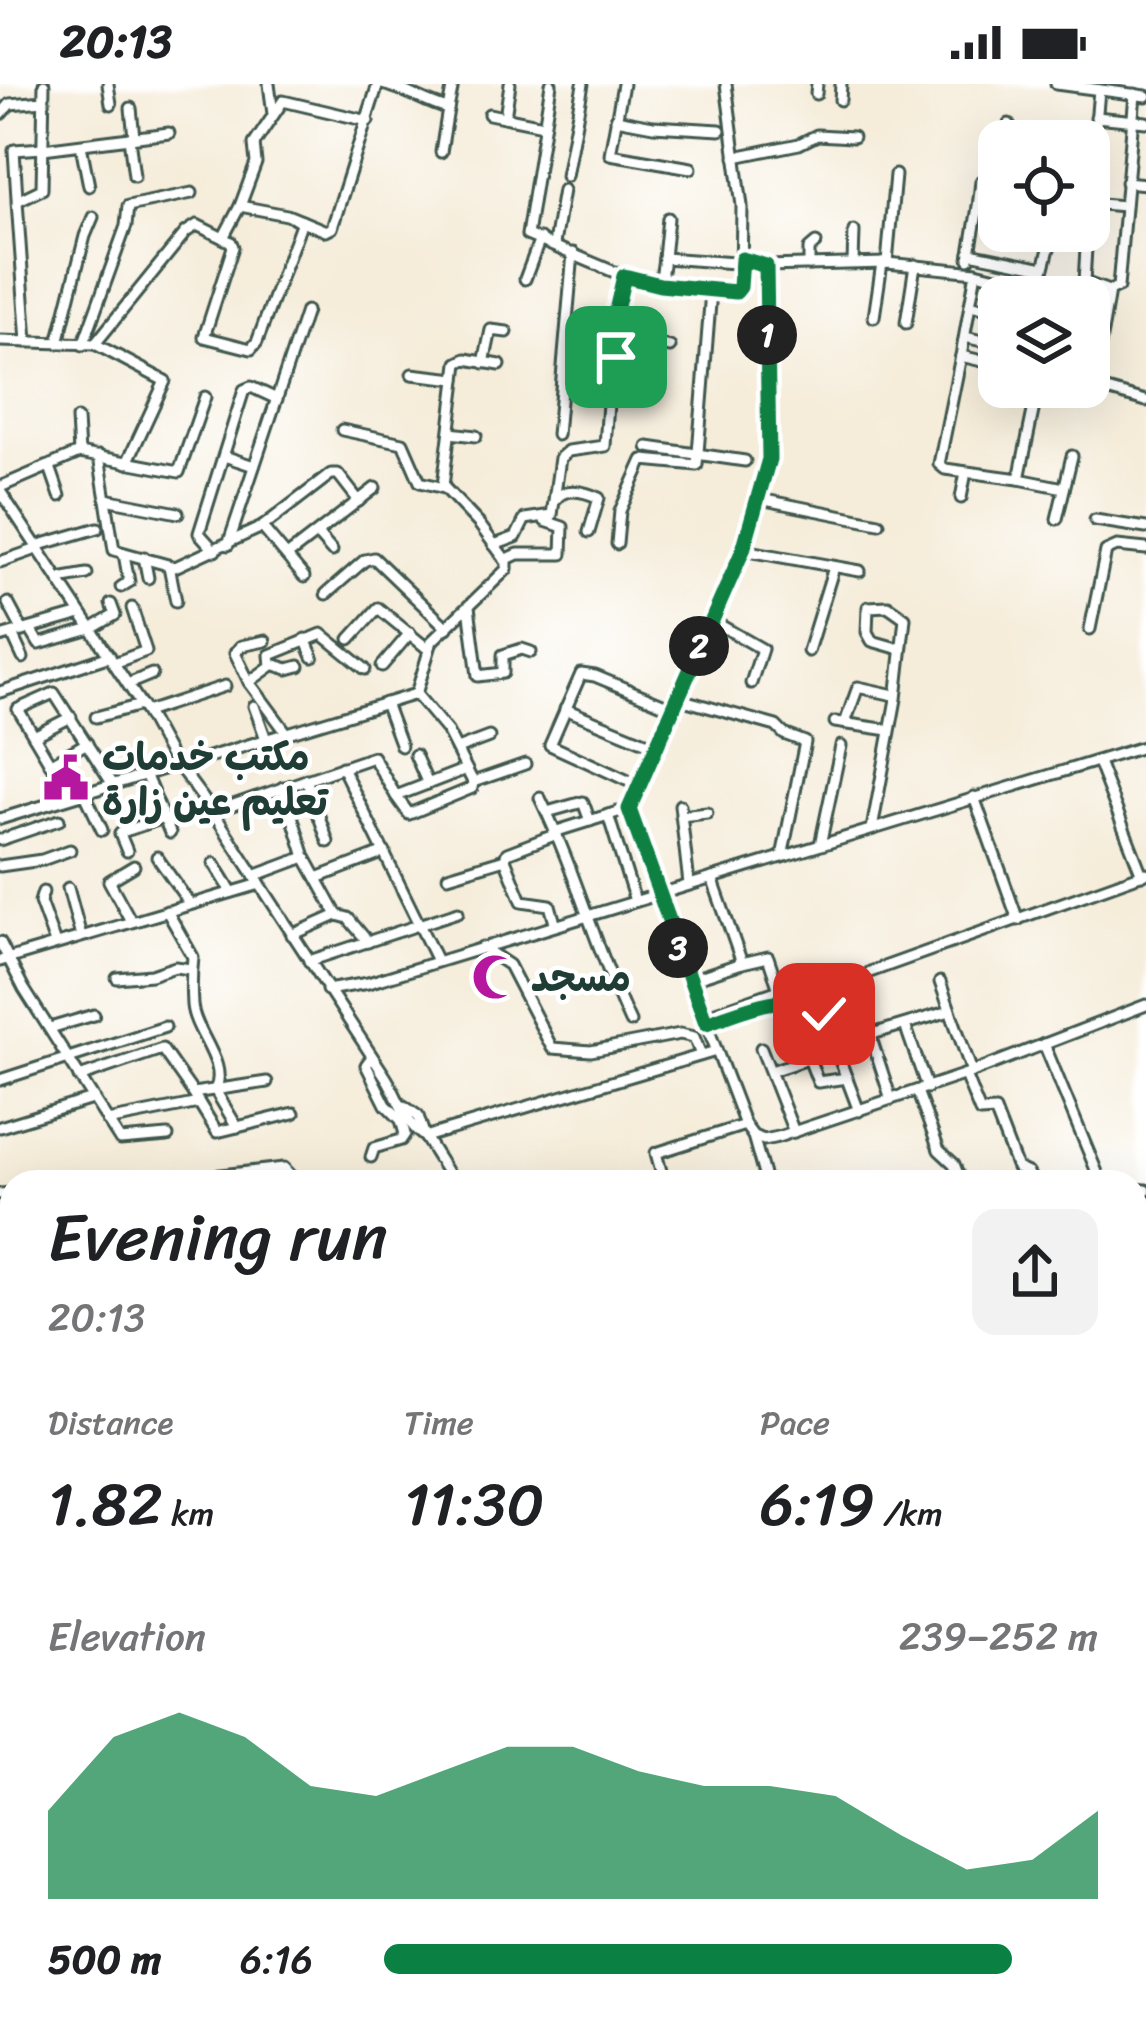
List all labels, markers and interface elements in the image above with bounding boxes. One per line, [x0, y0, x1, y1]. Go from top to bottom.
text: 20:13 [60, 2, 172, 82]
map controls [978, 120, 1110, 408]
button: locate [978, 120, 1110, 252]
button: layers [978, 276, 1110, 408]
pin: 1 [737, 305, 797, 365]
pin [565, 306, 667, 408]
text: 1 [760, 306, 774, 364]
icon: arrive [583, 324, 649, 390]
pin: 2 [669, 616, 729, 676]
text: 2 [689, 617, 709, 675]
place label: مكتب خدمات تعليم عين زارة [102, 722, 329, 836]
public building icon: مكتب خدمات تعليم عين زارة [41, 753, 91, 803]
pin: 3 [648, 918, 708, 978]
text: 3 [669, 919, 687, 977]
place label: مسجد [531, 943, 631, 1012]
mosque icon: مسجد [470, 952, 520, 1002]
pin [773, 963, 875, 1065]
icon: check [791, 981, 857, 1047]
text: Evening run [48, 1179, 388, 1296]
button: share [972, 1209, 1098, 1335]
text: 20:13 [48, 1283, 145, 1352]
text: Distance [48, 1394, 173, 1452]
text: Time [404, 1394, 474, 1452]
text: Pace [760, 1394, 830, 1452]
text: 1.82 [48, 1452, 163, 1558]
text: 11:30 [404, 1452, 544, 1558]
text: 6:19 [760, 1452, 875, 1558]
text: km [163, 1485, 214, 1543]
text: /km [875, 1485, 943, 1543]
text: Elevation [48, 1602, 206, 1671]
text: 239–252 m [899, 1602, 1098, 1671]
text: 500 m [48, 1925, 161, 1994]
text: 6:16 [240, 1925, 313, 1994]

